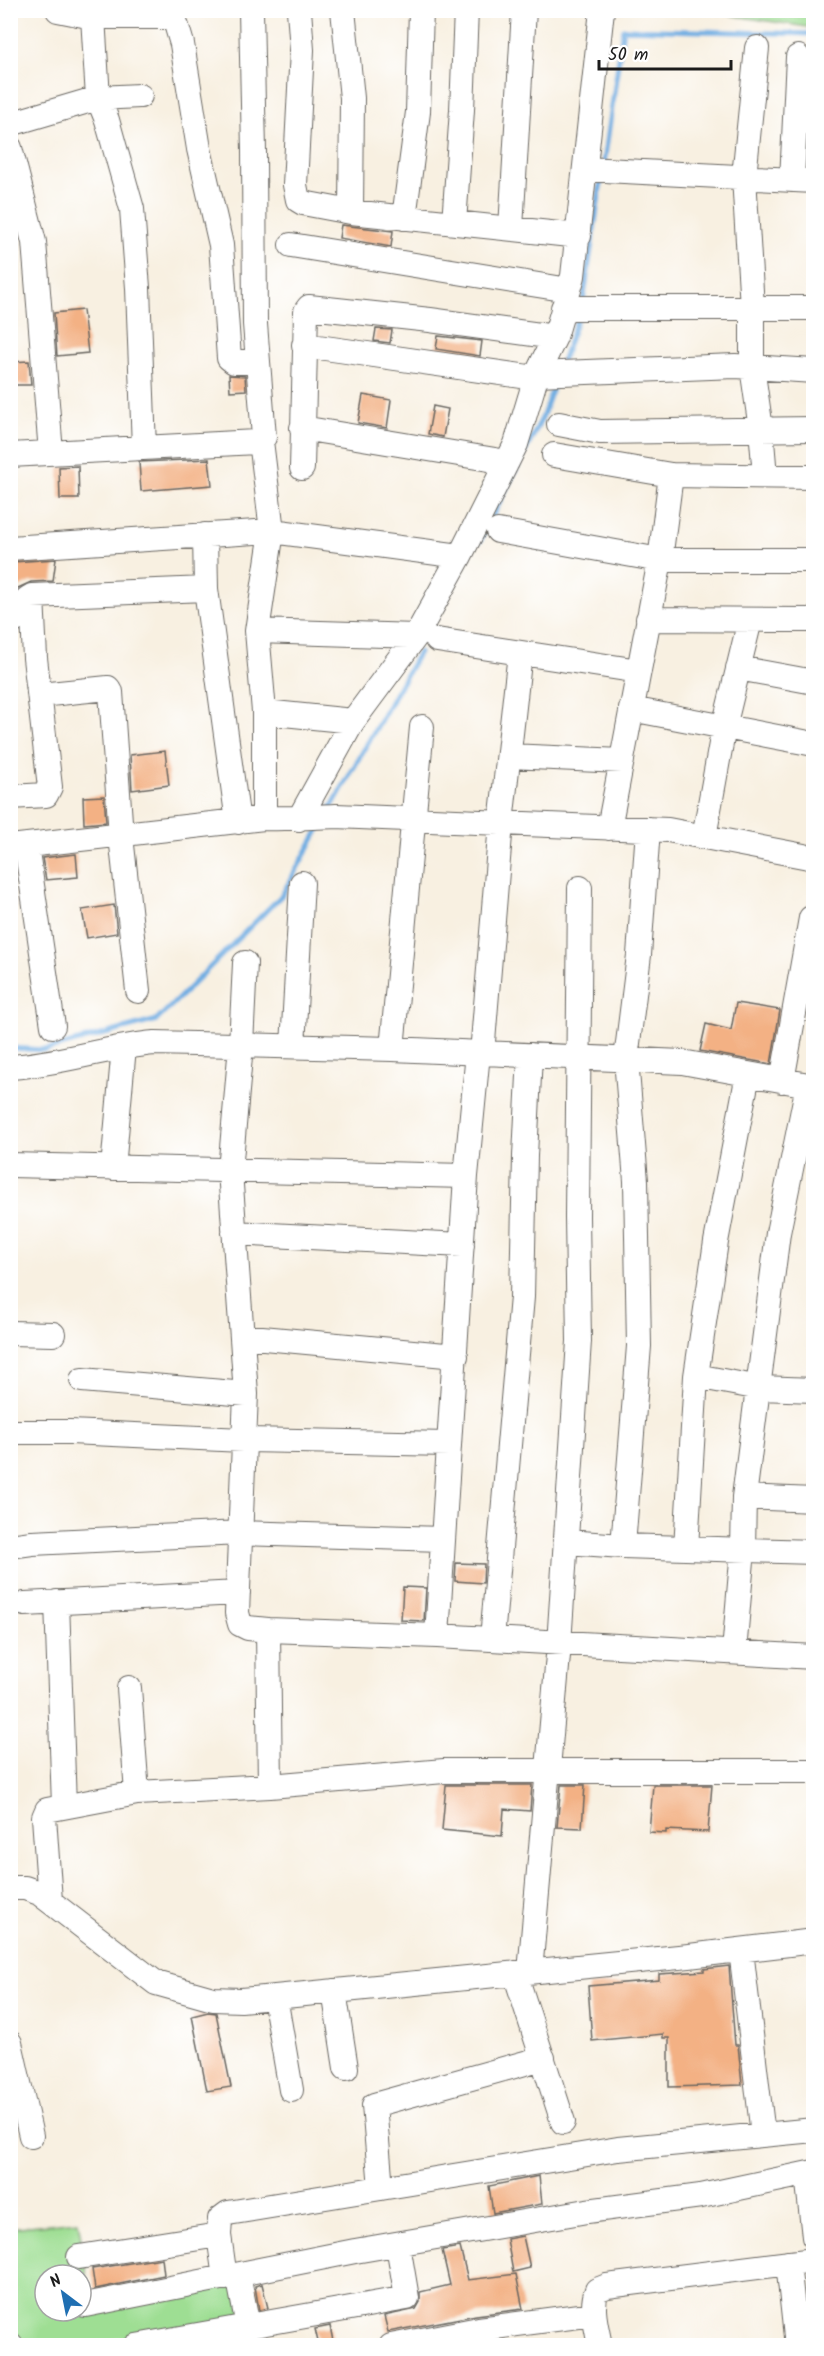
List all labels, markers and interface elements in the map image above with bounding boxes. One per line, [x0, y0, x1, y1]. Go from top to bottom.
scale bar [599, 33, 731, 71]
text: 50 m [608, 41, 648, 70]
north arrow [33, 2263, 93, 2323]
text: N [45, 2268, 67, 2295]

